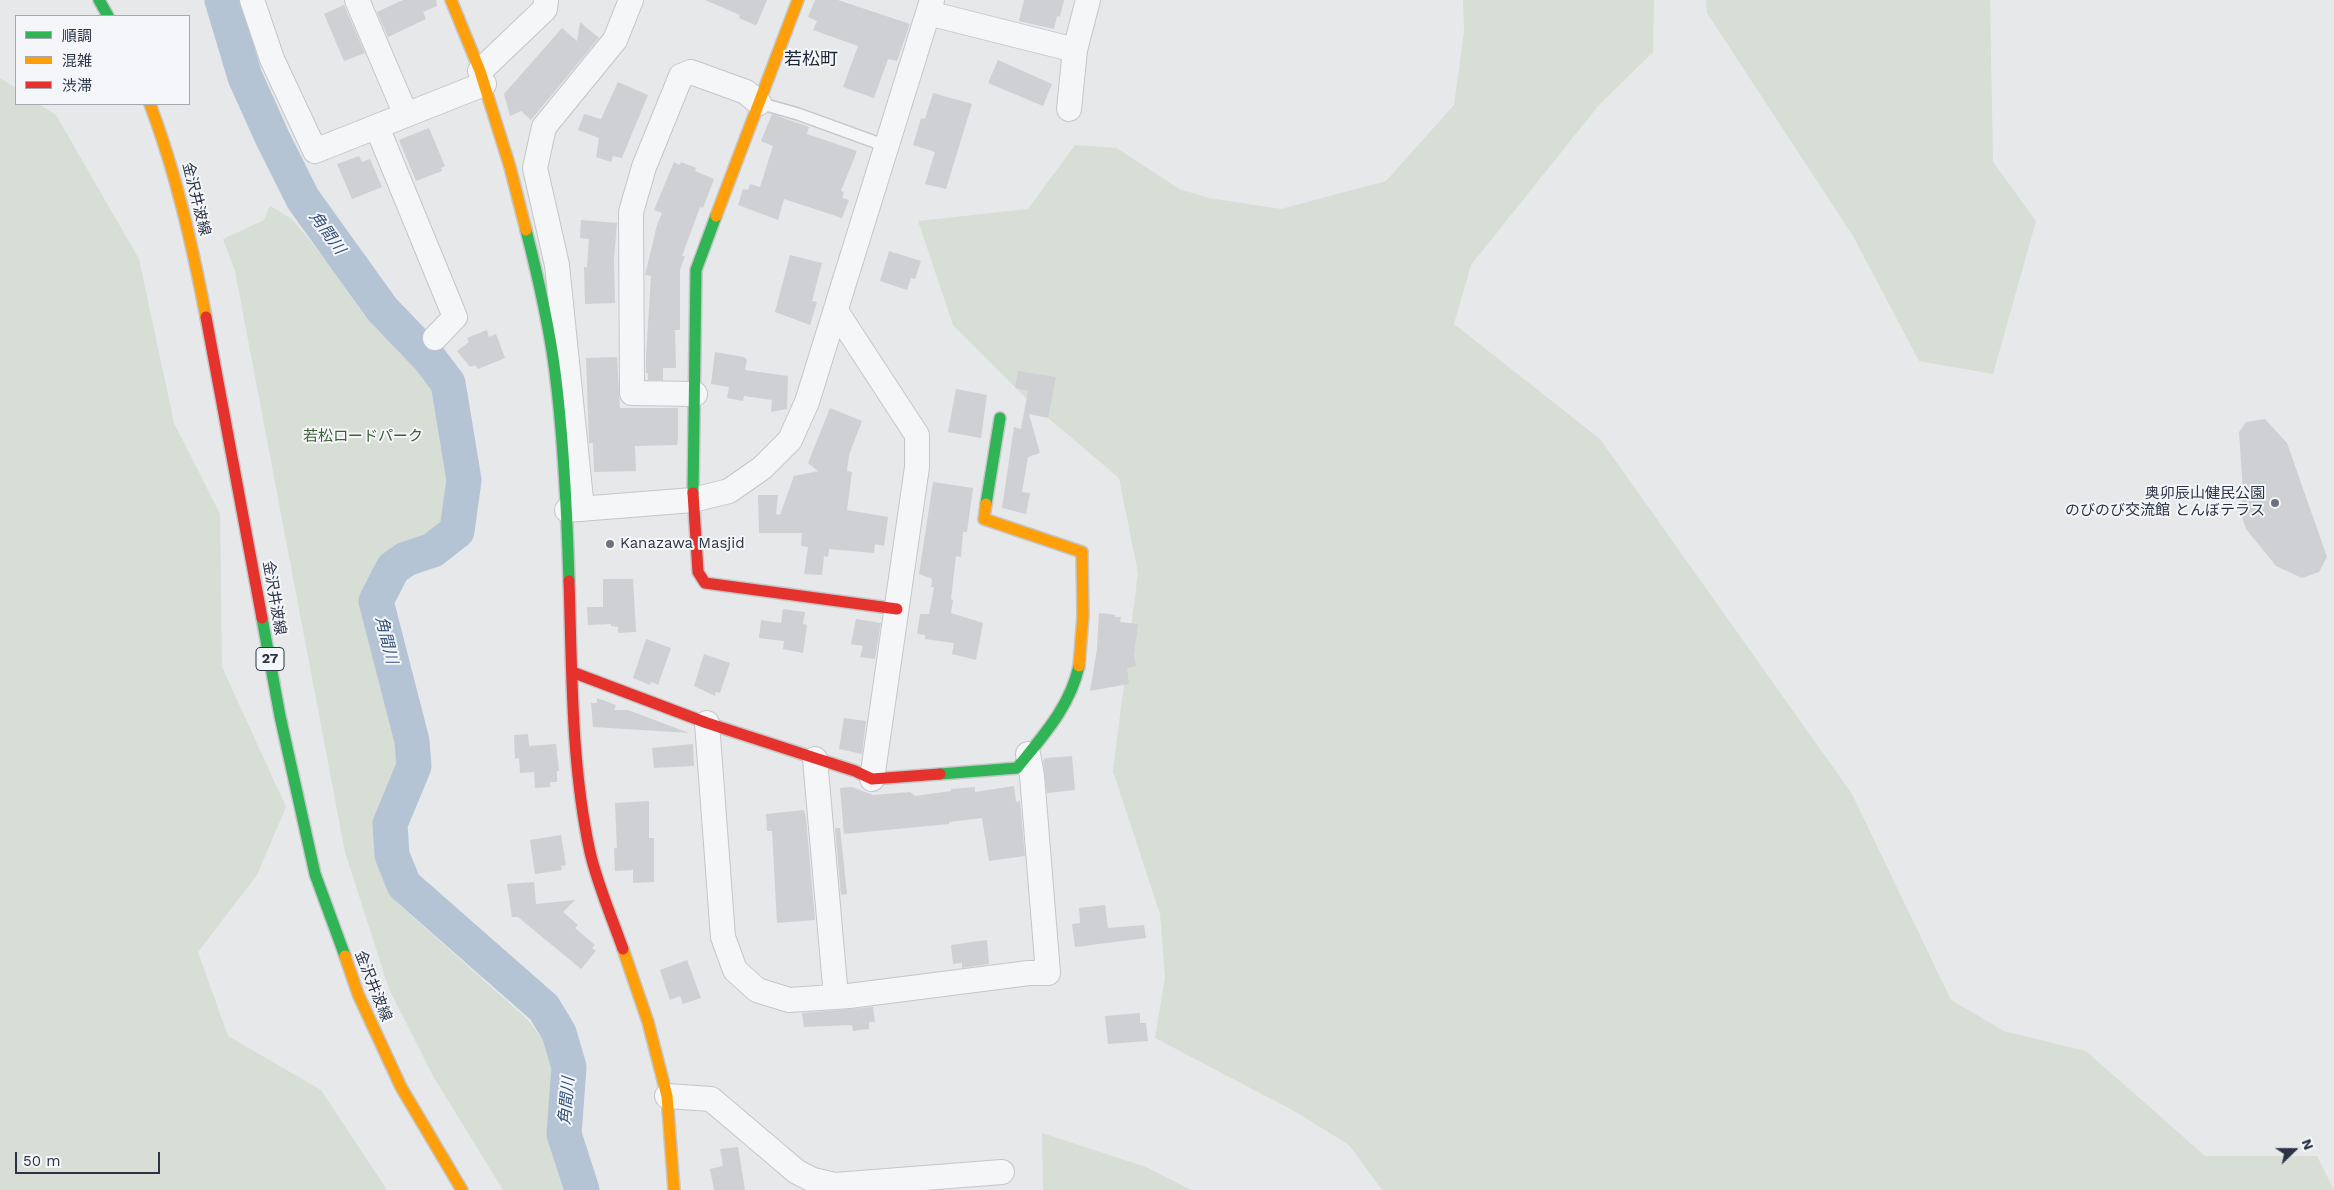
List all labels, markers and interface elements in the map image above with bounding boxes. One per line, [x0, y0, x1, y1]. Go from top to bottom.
legend [15, 15, 190, 105]
text: 順調 [62, 27, 92, 45]
district label: 若松町 [784, 49, 838, 71]
text: 混雑 [62, 52, 92, 70]
text: 渋滞 [62, 77, 92, 95]
street label: 金沢井波線 [178, 160, 214, 238]
water label: 角間川 [305, 208, 349, 258]
park label: 若松ロードパーク [303, 428, 423, 446]
place label: 奥卯辰山健民公園 のびのび交流館 とんぼテラス [2065, 485, 2265, 520]
marker: 奥卯辰山健民公園 のびのび交流館 とんぼテラス [2269, 497, 2281, 509]
place label: Kanazawa Masjid [620, 535, 745, 553]
marker: Kanazawa Masjid [604, 538, 616, 550]
street label: 金沢井波線 [259, 560, 289, 636]
water label: 角間川 [371, 614, 401, 666]
road number: 27 [256, 648, 284, 671]
street label: 金沢井波線 [351, 948, 395, 1024]
water label: 角間川 [555, 1076, 579, 1126]
north arrow [2269, 1125, 2319, 1175]
text: N [2299, 1137, 2317, 1152]
scale bar [18, 1142, 162, 1174]
text: 50 m [23, 1152, 60, 1170]

